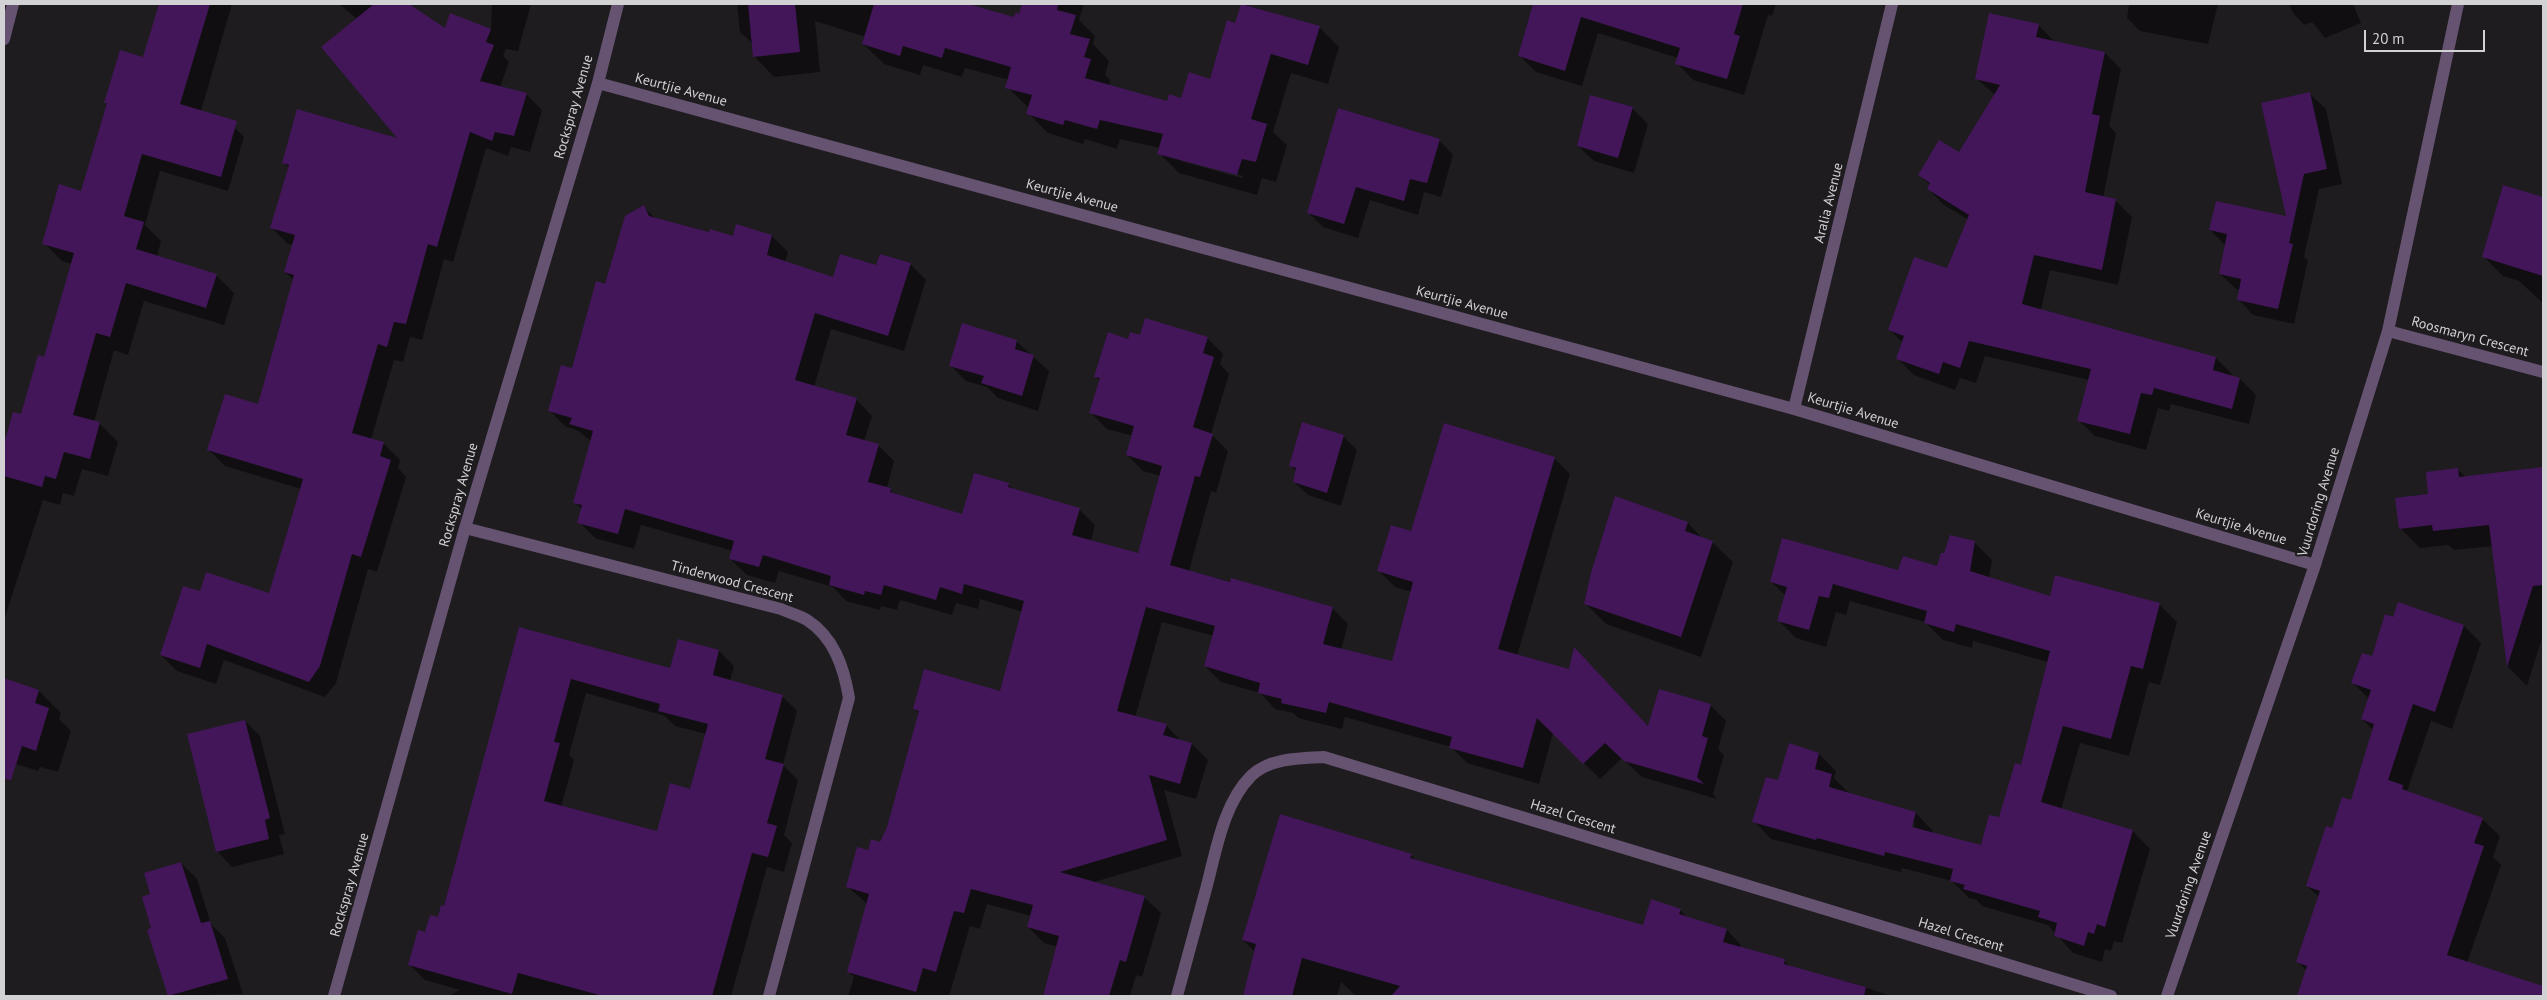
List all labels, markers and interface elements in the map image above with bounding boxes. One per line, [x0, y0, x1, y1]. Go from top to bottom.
scale bar [2367, 20, 2488, 52]
text: 20 m [2372, 29, 2405, 48]
street label: Rockspray Avenue [551, 53, 597, 161]
street label: Keurtjie Avenue [633, 70, 729, 110]
street label: Aralia Avenue [1811, 161, 1847, 245]
street label: Keurtjie Avenue [1024, 176, 1120, 216]
street label: Keurtjie Avenue [1414, 283, 1510, 323]
street label: Roosmaryn Crescent [2410, 313, 2530, 361]
street label: Keurtjie Avenue [1805, 389, 1901, 433]
street label: Rockspray Avenue [436, 441, 482, 549]
street label: Vuurdoring Avenue [2294, 445, 2344, 559]
street label: Keurtjie Avenue [2193, 505, 2289, 549]
street label: Tinderwood Crescent [669, 558, 795, 606]
street label: Hazel Crescent [1528, 796, 1618, 838]
street label: Vuurdoring Avenue [2163, 829, 2215, 941]
street label: Rockspray Avenue [327, 831, 373, 939]
street label: Hazel Crescent [1916, 914, 2006, 956]

